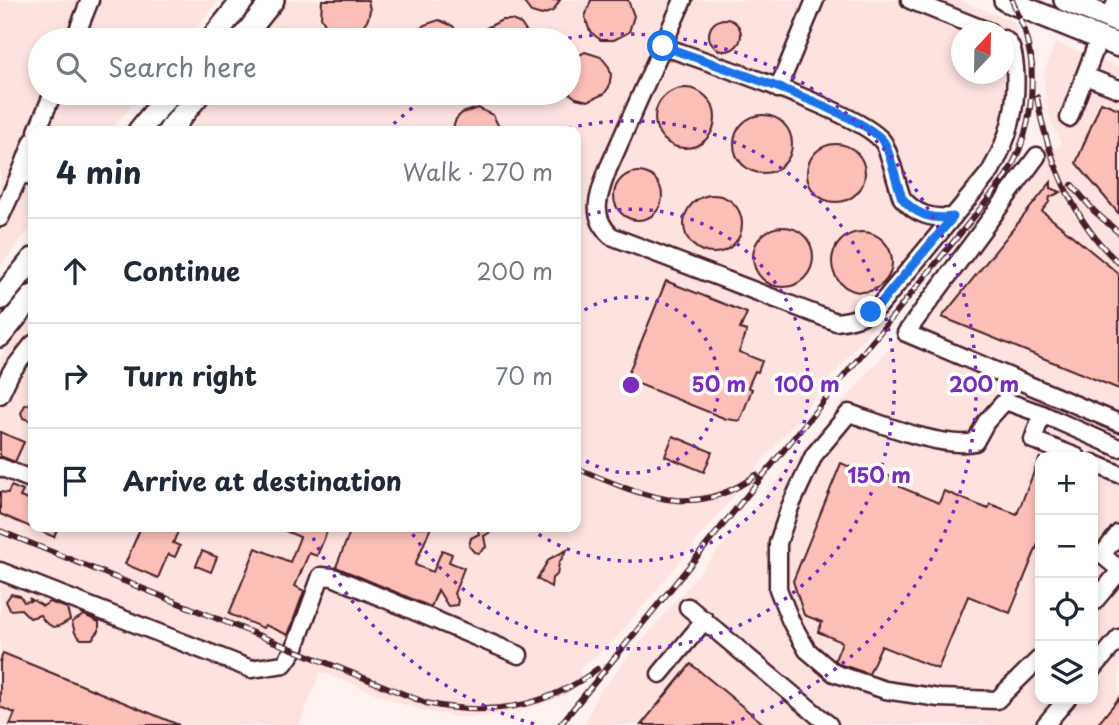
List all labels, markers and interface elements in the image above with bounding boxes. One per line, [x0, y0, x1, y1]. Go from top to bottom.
north arrow [951, 21, 1014, 84]
search box [28, 28, 581, 105]
route start [647, 30, 678, 61]
text: Search here [108, 47, 257, 86]
icon: search [52, 48, 90, 86]
text: 4 min [56, 149, 142, 194]
text: Walk · 270 m [403, 154, 553, 189]
text: Continue [123, 251, 240, 290]
icon: ahead [56, 252, 94, 290]
text: 200 m [476, 253, 553, 288]
route end [855, 296, 886, 327]
text: Turn right [123, 356, 257, 395]
icon: right [56, 357, 94, 395]
text: 70 m [495, 358, 553, 393]
text: 50 m [692, 367, 746, 399]
text: 100 m [774, 367, 840, 399]
text: 200 m [949, 367, 1019, 399]
centre of rings [619, 373, 643, 397]
map controls [1035, 452, 1098, 704]
button: + [1035, 452, 1098, 515]
text: 150 m [847, 458, 911, 490]
text: Arrive at destination [123, 461, 402, 500]
icon: arrive [56, 462, 94, 500]
button: − [1035, 515, 1098, 578]
button: locate [1035, 578, 1098, 641]
button: layers [1035, 641, 1098, 704]

